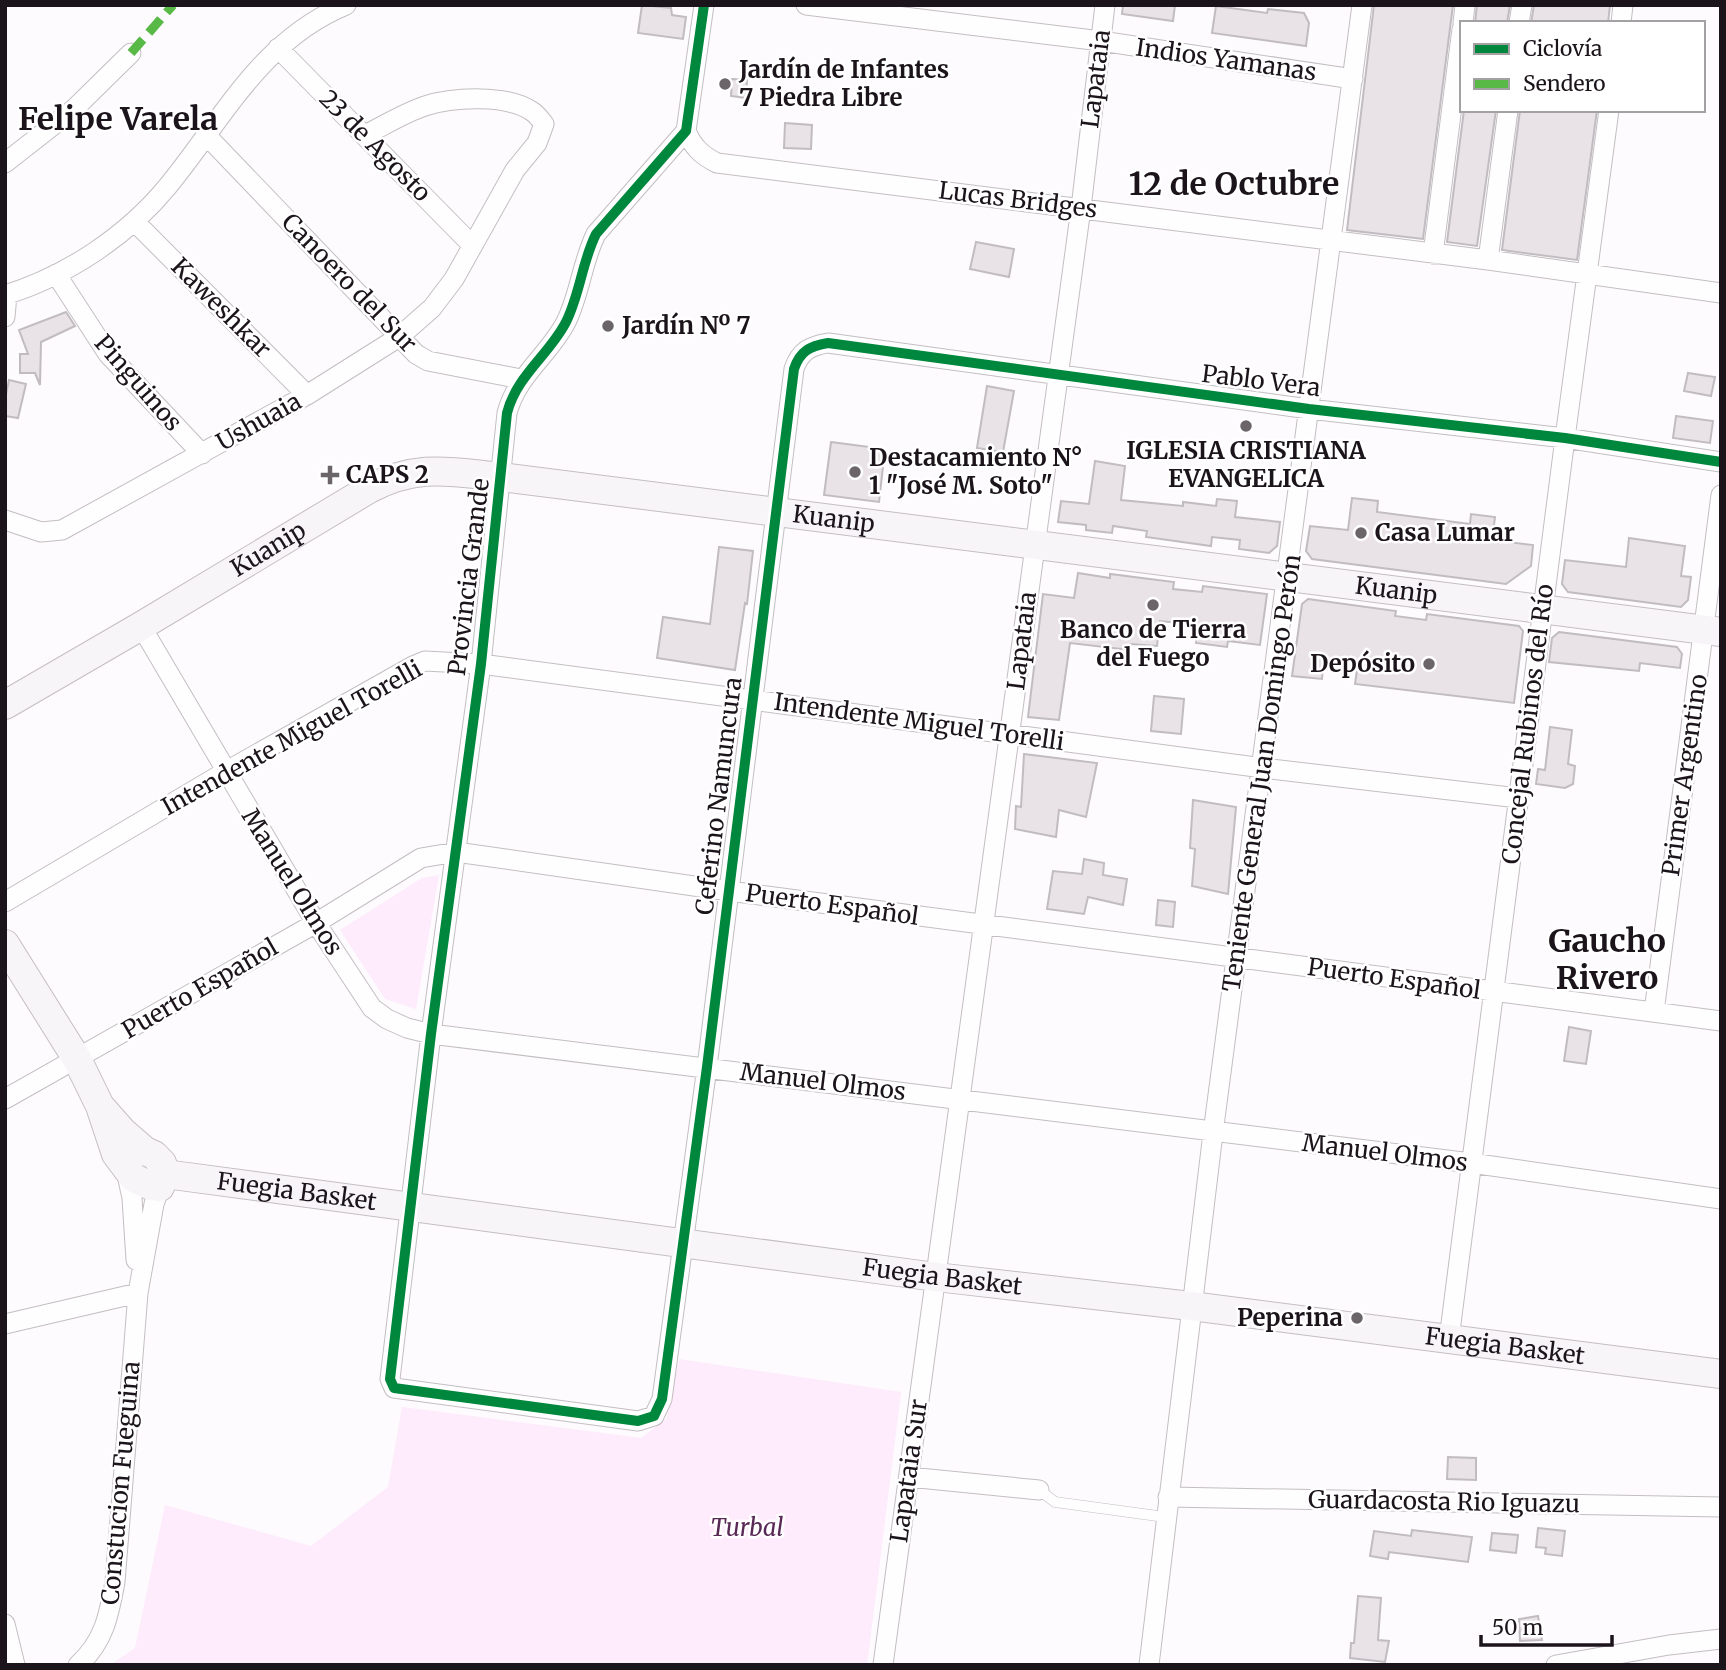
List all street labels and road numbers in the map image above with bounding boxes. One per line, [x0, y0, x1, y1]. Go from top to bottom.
street label: Lapataia [1074, 28, 1117, 130]
street label: Indios Yamanas [1134, 31, 1318, 88]
street label: 23 de Agosto [313, 83, 438, 208]
street label: Lucas Bridges [937, 174, 1099, 225]
street label: Canoero del Sur [275, 207, 424, 359]
street label: Kaweshkar [165, 251, 278, 364]
street label: Pinguinos [88, 328, 189, 437]
street label: Pablo Vera [1200, 358, 1322, 403]
street label: Ushuaia [211, 385, 307, 458]
street label: Provincia Grande [441, 476, 496, 677]
street label: Kuanip [791, 498, 877, 539]
street label: Kuanip [225, 514, 312, 584]
street label: Teniente General Juan Domingo Perón [1215, 552, 1308, 994]
street label: Kuanip [1353, 570, 1439, 611]
street label: Concejal Rubinos del Río [1495, 582, 1560, 866]
street label: Lapataia [1000, 590, 1043, 692]
street label: Intendente Miguel Torelli [156, 653, 427, 822]
street label: Primer Argentino [1655, 672, 1714, 878]
street label: Ceferino Namuncura [689, 675, 748, 916]
street label: Intendente Miguel Torelli [772, 686, 1066, 757]
street label: Manuel Olmos [235, 803, 350, 961]
street label: Puerto Español [743, 877, 921, 932]
street label: Puerto Español [116, 931, 283, 1046]
street label: Puerto Español [1305, 951, 1483, 1006]
street label: Manuel Olmos [738, 1056, 908, 1107]
street label: Manuel Olmos [1300, 1127, 1470, 1178]
street label: Fuegia Basket [215, 1165, 379, 1217]
street label: Fuegia Basket [860, 1251, 1024, 1302]
street label: Fuegia Basket [1423, 1320, 1587, 1371]
street label: Constucion Fueguina [94, 1360, 147, 1606]
street label: Lapataia Sur [883, 1397, 934, 1545]
street label: Guardacosta Rio Iguazu [1308, 1484, 1580, 1519]

